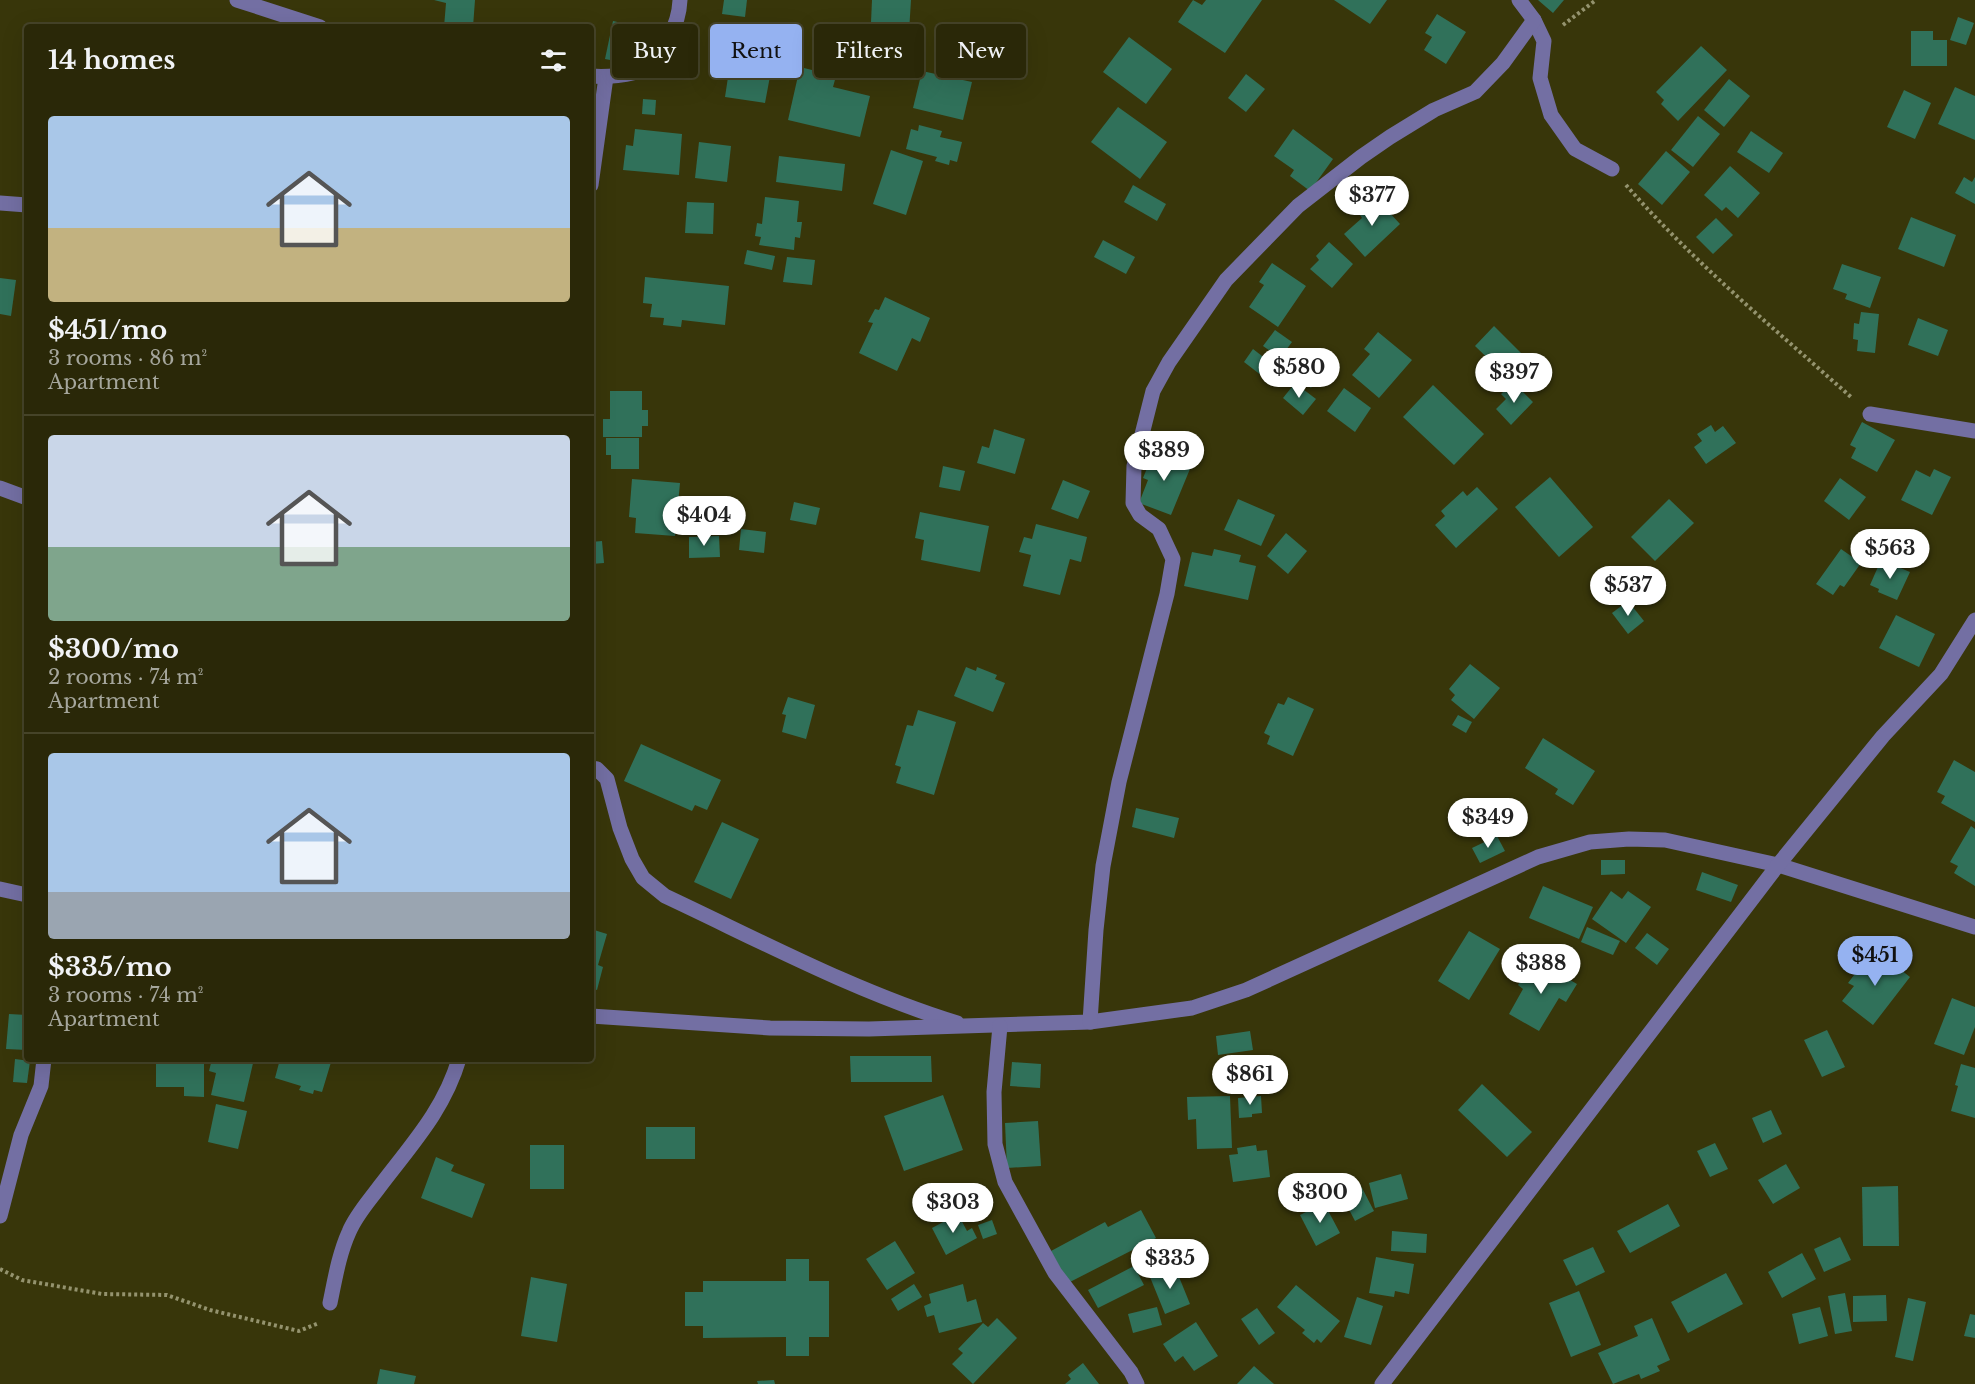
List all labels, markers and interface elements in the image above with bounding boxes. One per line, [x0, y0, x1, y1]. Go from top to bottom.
chip: Buy [612, 24, 698, 78]
chip: Rent [710, 24, 802, 78]
chip: Filters [814, 24, 924, 78]
chip: New [936, 24, 1026, 78]
text: 14 homes [48, 44, 175, 76]
icon: filters [537, 44, 570, 77]
icon: home [255, 155, 363, 263]
pin: $377 [1336, 176, 1408, 227]
text: $377 [1349, 183, 1395, 207]
text: $451/mo [48, 314, 167, 346]
text: 3 rooms · 86 m² [48, 346, 207, 370]
pin: $580 [1263, 348, 1335, 399]
pin: $397 [1478, 353, 1550, 404]
text: $580 [1273, 355, 1325, 379]
text: $397 [1489, 360, 1539, 384]
text: Apartment [48, 370, 159, 394]
pin: $389 [1128, 431, 1200, 482]
text: $389 [1138, 438, 1190, 462]
icon: home [255, 474, 363, 582]
pin: $404 [668, 496, 740, 547]
text: $404 [677, 503, 731, 527]
pin: $563 [1854, 529, 1926, 580]
text: $563 [1865, 536, 1916, 560]
pin: $537 [1592, 566, 1664, 617]
text: $537 [1604, 573, 1652, 597]
text: $300/mo [48, 633, 179, 665]
text: 2 rooms · 74 m² [48, 665, 204, 689]
text: Apartment [48, 689, 159, 713]
icon: home [255, 792, 363, 900]
pin: $349 [1452, 798, 1524, 849]
text: $349 [1462, 805, 1514, 829]
pin: $451 [1839, 936, 1911, 987]
text: $451 [1852, 943, 1898, 967]
pin: $388 [1505, 944, 1577, 995]
text: $335/mo [48, 951, 172, 983]
text: $388 [1515, 951, 1567, 975]
text: 3 rooms · 74 m² [48, 983, 204, 1007]
text: Apartment [48, 1007, 159, 1031]
pin: $861 [1214, 1055, 1286, 1106]
text: $861 [1226, 1062, 1274, 1086]
pin: $300 [1284, 1173, 1356, 1224]
text: $300 [1292, 1180, 1348, 1204]
pin: $303 [917, 1183, 989, 1234]
text: $303 [926, 1190, 980, 1214]
pin: $335 [1134, 1239, 1206, 1290]
text: $335 [1145, 1246, 1195, 1270]

